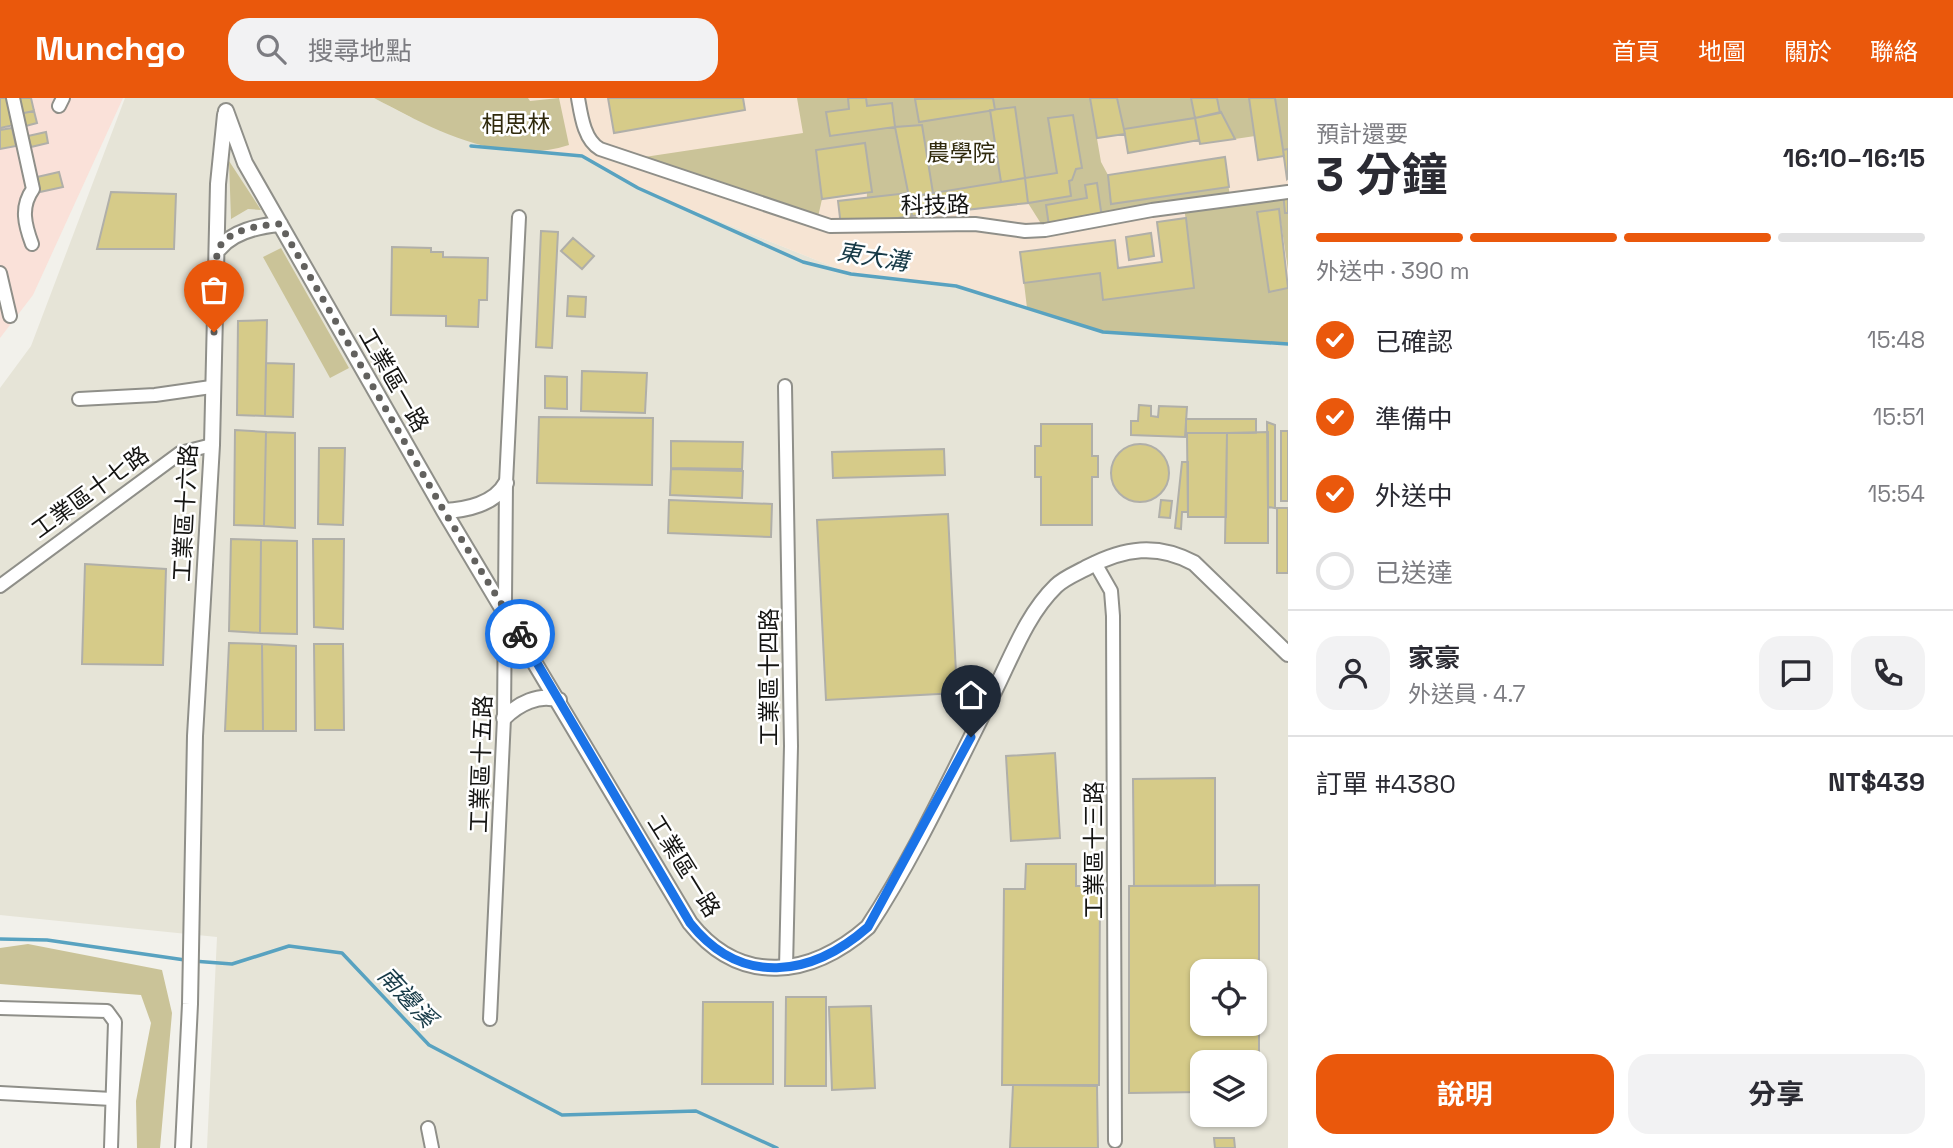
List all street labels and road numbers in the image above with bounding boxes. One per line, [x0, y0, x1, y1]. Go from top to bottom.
street label: 科技路 [900, 189, 970, 221]
street label: 工業區一路 [352, 323, 436, 437]
street label: 工業區十七路 [25, 439, 155, 545]
street label: 工業區十六路 [166, 443, 204, 583]
street label: 工業區十四路 [754, 608, 784, 746]
street label: 工業區十五路 [464, 695, 498, 833]
street label: 工業區十三路 [1079, 781, 1109, 919]
street label: 工業區一路 [641, 809, 727, 923]

